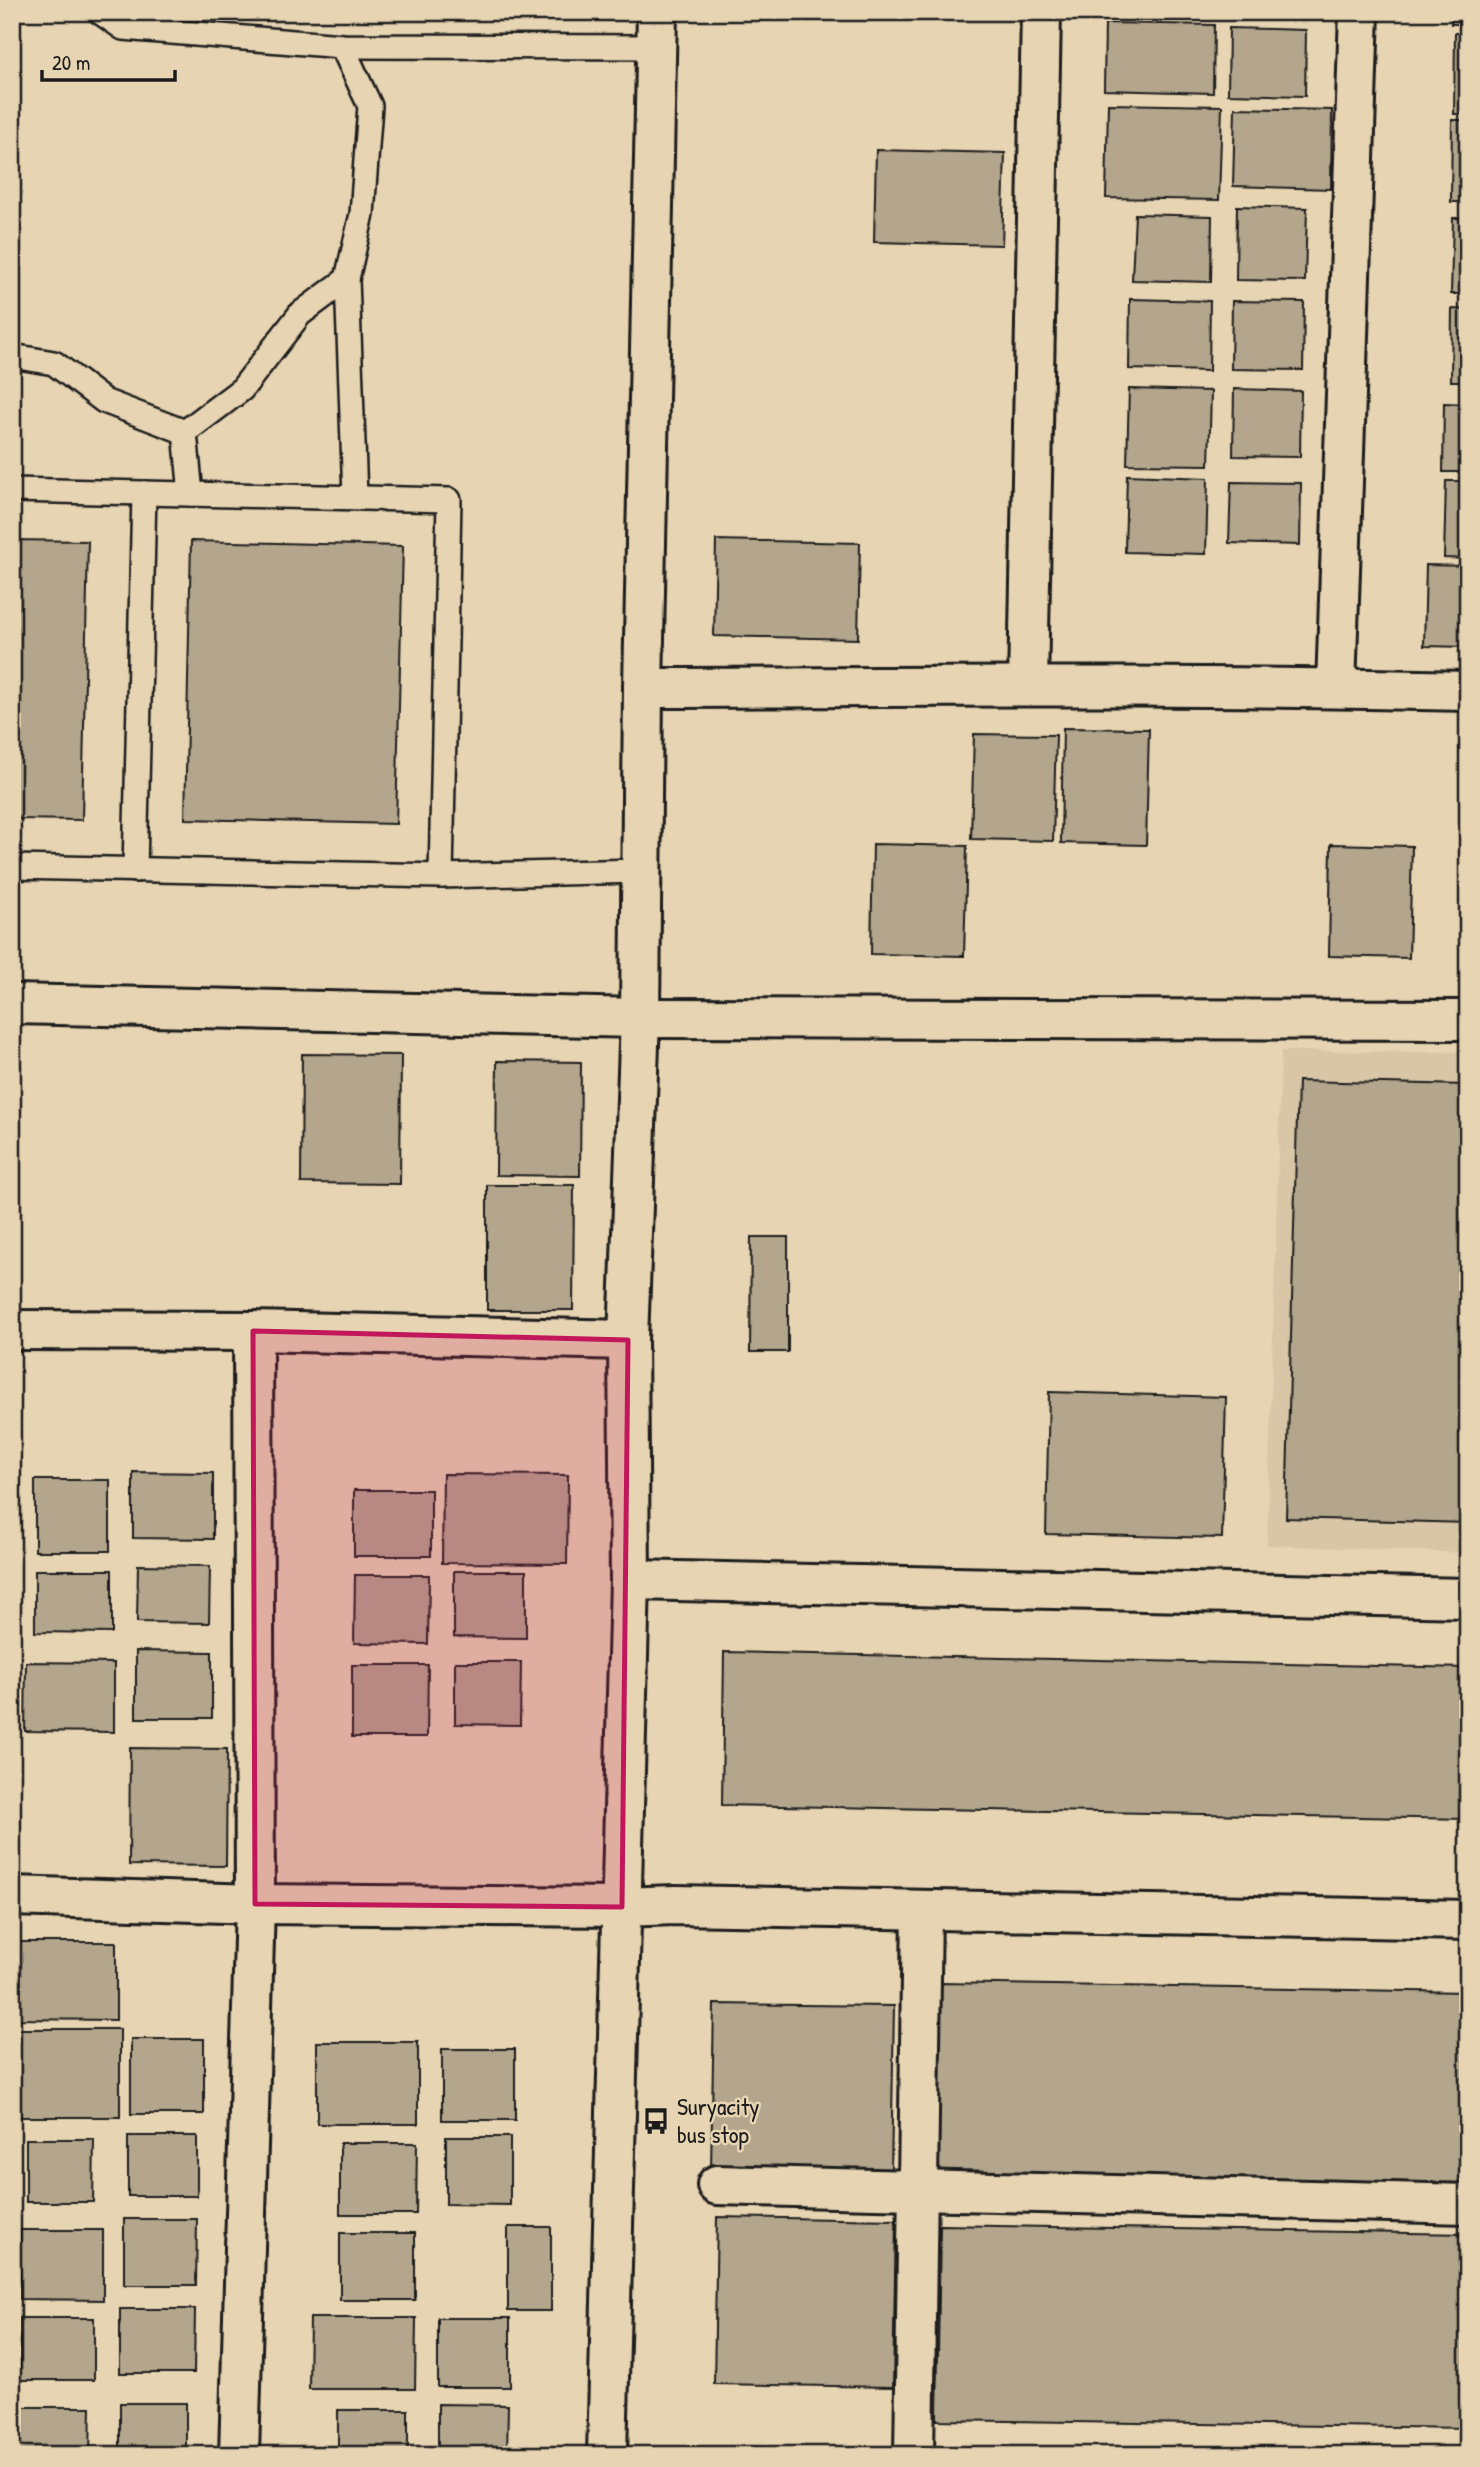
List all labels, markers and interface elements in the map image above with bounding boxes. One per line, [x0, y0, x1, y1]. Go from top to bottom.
scale bar [42, 38, 175, 82]
text: 20 m [52, 48, 90, 77]
place label: Suryacity bus stop [677, 2090, 760, 2150]
bus stop icon: Suryacity bus stop [641, 2106, 671, 2136]

